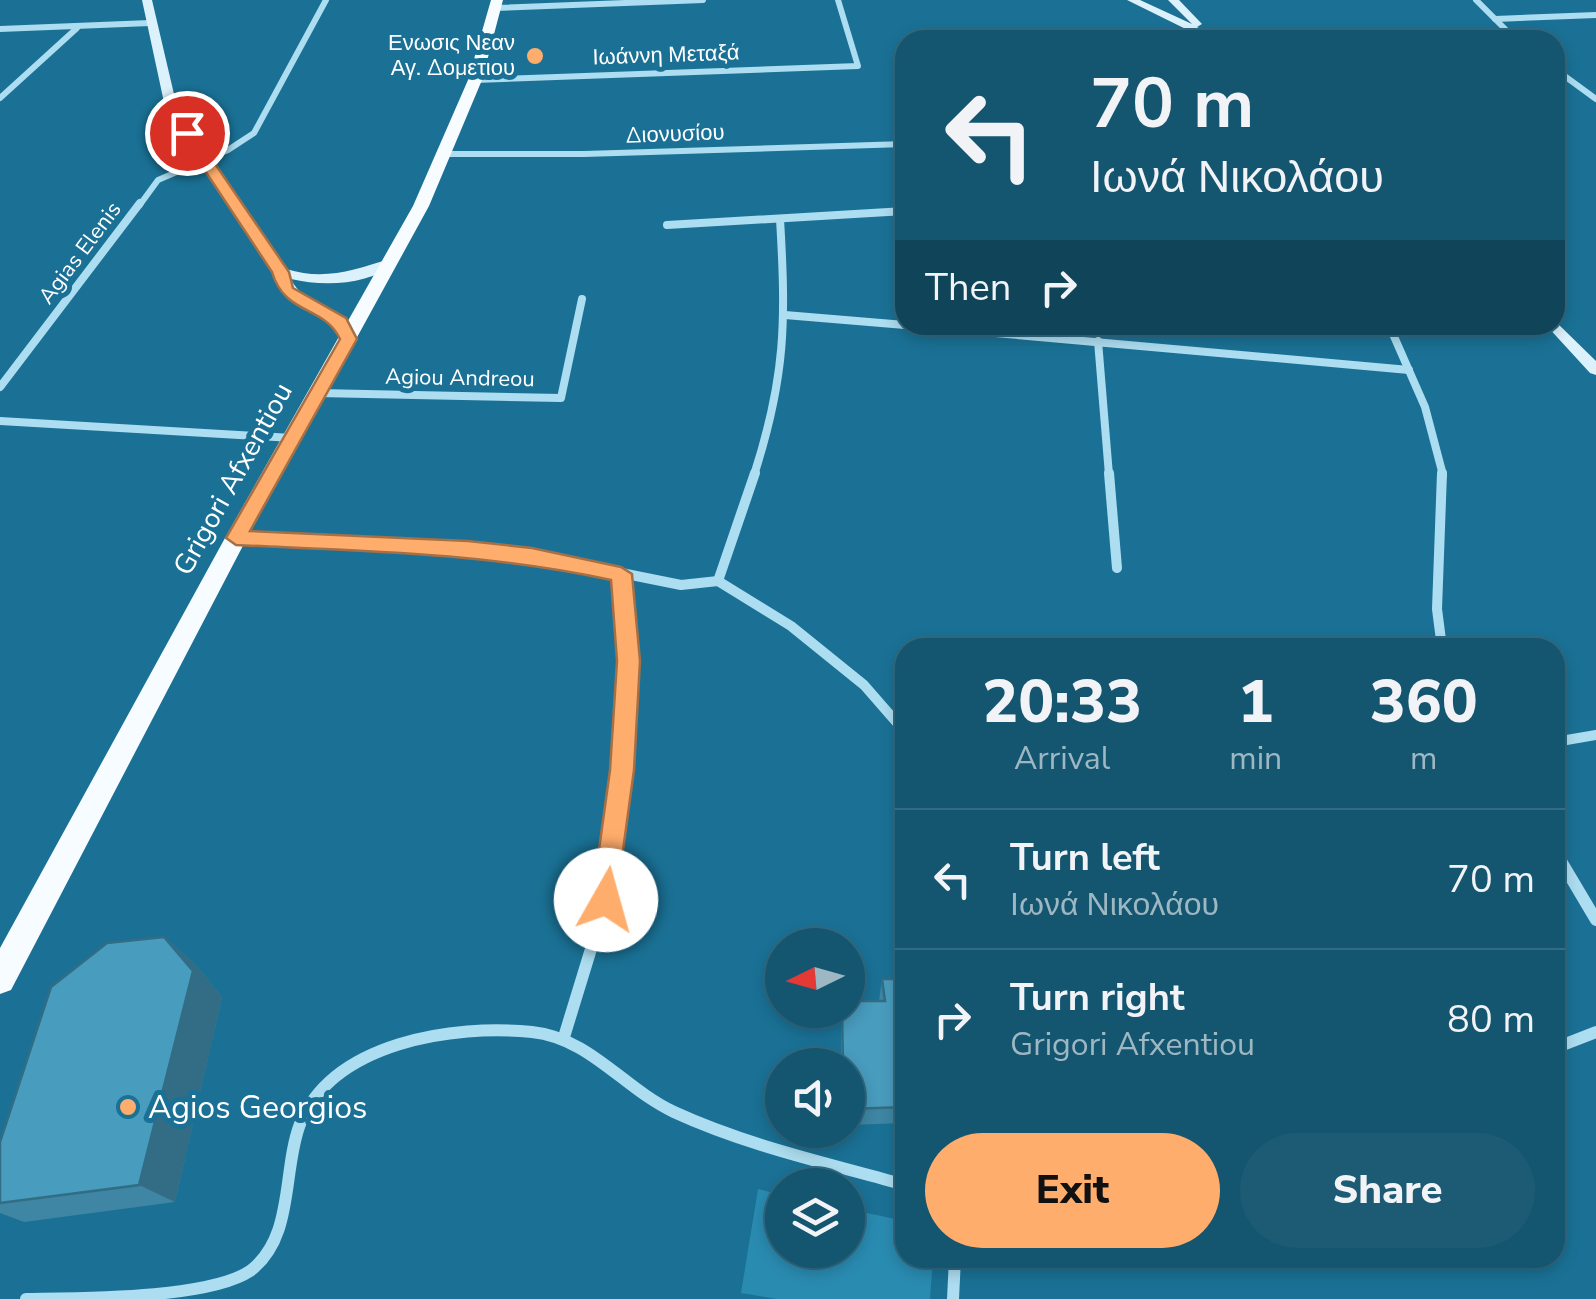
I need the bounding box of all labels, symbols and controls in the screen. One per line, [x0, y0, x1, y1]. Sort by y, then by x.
place label: Ενωσις Νεαν Αγ. Δομετιου [388, 28, 515, 83]
street label: Ιωάννη Μεταξά [592, 37, 740, 73]
marker: Ενωσις Νεαν Αγ. Δομετιου [524, 45, 546, 67]
text: 70 m [1090, 56, 1254, 152]
icon: left [925, 70, 1055, 200]
pin [145, 91, 230, 176]
icon: arrive [160, 106, 215, 161]
street label: Διονυσίου [625, 117, 725, 151]
text: Ιωνά Νικολάου [1090, 147, 1384, 208]
street label: Agias Elenis [32, 196, 128, 310]
icon: right [1031, 260, 1086, 315]
text: Then [925, 262, 1011, 313]
street label: Agiou Andreou [385, 362, 535, 394]
street label: Grigori Afxentiou [164, 376, 302, 582]
text: 20:33 [982, 661, 1142, 743]
text: 1 [1238, 661, 1274, 743]
text: 360 [1370, 661, 1478, 743]
text: Arrival [1014, 737, 1110, 780]
text: min [1229, 737, 1282, 780]
text: m [1410, 737, 1437, 780]
text: Turn left [1010, 832, 1160, 883]
position arrow [554, 848, 658, 952]
icon: left [925, 852, 980, 907]
text: 70 m [1447, 854, 1535, 905]
text: Ιωνά Νικολάου [1010, 883, 1219, 926]
north arrow [765, 928, 865, 1028]
map controls [765, 928, 865, 1268]
text: Turn right [1010, 972, 1185, 1023]
icon: right [925, 992, 980, 1047]
text: 80 m [1447, 994, 1535, 1045]
text: Grigori Afxentiou [1010, 1023, 1255, 1066]
button: sound [765, 1048, 865, 1148]
place label: Agios Georgios [148, 1086, 367, 1129]
marker: Agios Georgios [117, 1096, 139, 1118]
button: Exit [925, 1133, 1220, 1248]
button: Share [1240, 1133, 1535, 1248]
button: layers [765, 1168, 865, 1268]

